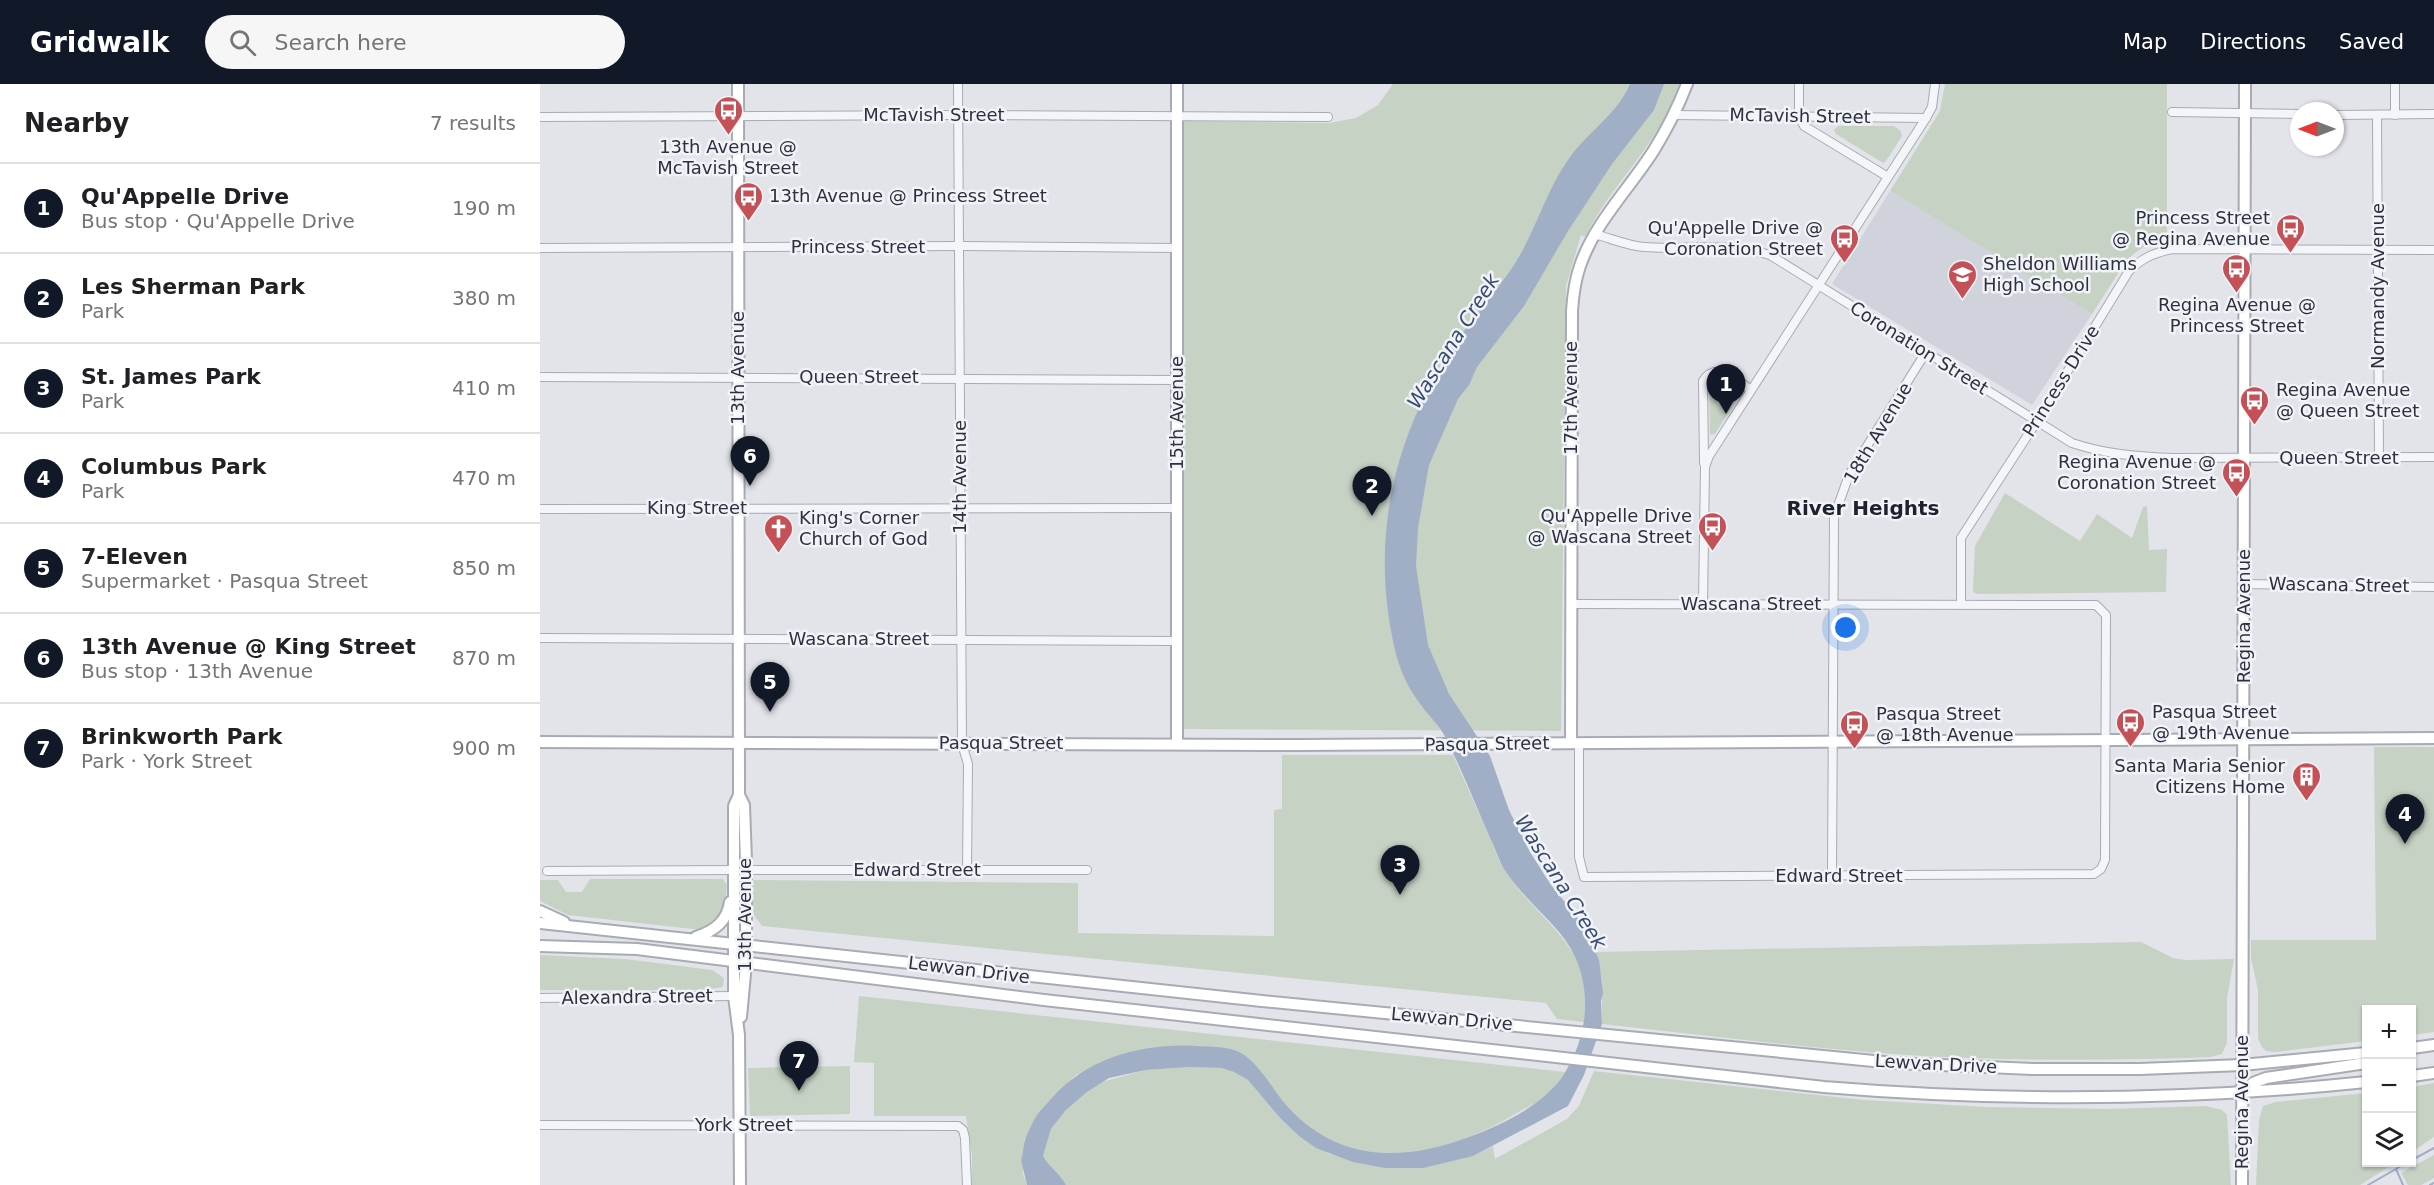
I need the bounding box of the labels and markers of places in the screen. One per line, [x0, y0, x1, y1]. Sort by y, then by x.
bus stop icon: 13th Avenue @ McTavish Street [712, 94, 744, 136]
place label: 13th Avenue @ McTavish Street [657, 136, 799, 178]
bus stop icon: 13th Avenue @ Princess Street [732, 180, 764, 222]
place label: 13th Avenue @ Princess Street [769, 185, 1047, 206]
place label: Princess Street @ Regina Avenue [2112, 207, 2270, 249]
bus stop icon: Princess Street @ Regina Avenue [2275, 212, 2307, 254]
place label: Qu'Appelle Drive @ Coronation Street [1648, 217, 1823, 259]
bus stop icon: Qu'Appelle Drive @ Coronation Street [1828, 222, 1860, 264]
bus stop icon: Regina Avenue @ Princess Street [2221, 252, 2253, 294]
place label: Sheldon Williams High School [1983, 253, 2137, 295]
school or university icon: Sheldon Williams High School [1946, 258, 1978, 300]
place label: Regina Avenue @ Princess Street [2158, 294, 2316, 336]
pin: 1 [1706, 364, 1746, 414]
place label: Regina Avenue @ Queen Street [2276, 379, 2419, 421]
bus stop icon: Regina Avenue @ Queen Street [2239, 384, 2271, 426]
pin: 6 [730, 436, 770, 486]
place label: Regina Avenue @ Coronation Street [2057, 451, 2216, 493]
bus stop icon: Regina Avenue @ Coronation Street [2221, 456, 2253, 498]
pin: 2 [1352, 466, 1392, 516]
place label: Qu'Appelle Drive @ Wascana Street [1527, 505, 1692, 547]
place label: King's Corner Church of God [799, 507, 928, 549]
bus stop icon: Qu'Appelle Drive @ Wascana Street [1697, 510, 1729, 552]
church icon: King's Corner Church of God [762, 512, 794, 554]
pin: 5 [750, 662, 790, 712]
place label: Pasqua Street @ 19th Avenue [2152, 701, 2290, 743]
place label: Pasqua Street @ 18th Avenue [1876, 703, 2014, 745]
bus stop icon: Pasqua Street @ 19th Avenue [2115, 706, 2147, 748]
bus stop icon: Pasqua Street @ 18th Avenue [1839, 708, 1871, 750]
place label: Santa Maria Senior Citizens Home [2114, 755, 2286, 797]
building icon: Santa Maria Senior Citizens Home [2290, 760, 2322, 802]
pin: 4 [2386, 794, 2424, 844]
pin: 3 [1380, 846, 1420, 895]
pin: 7 [780, 1042, 818, 1091]

